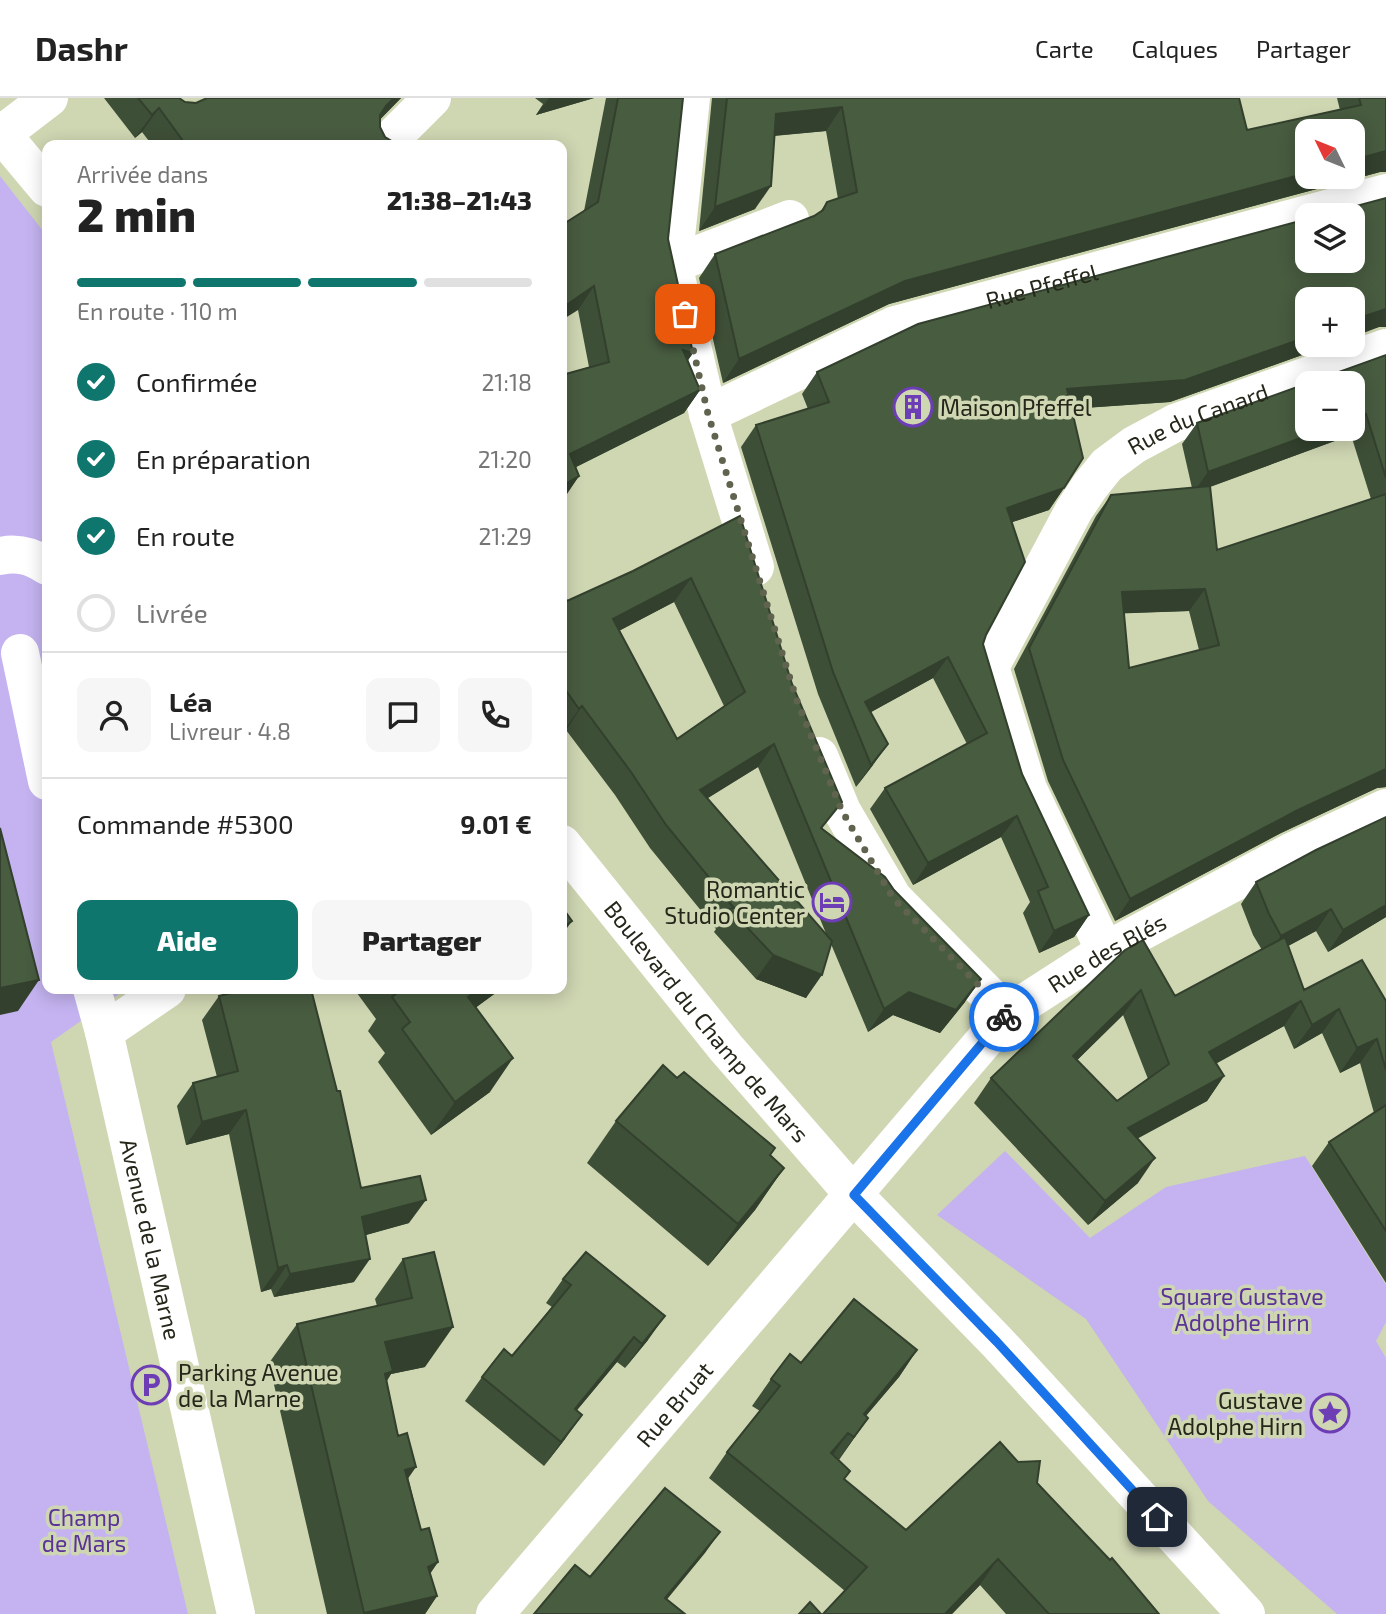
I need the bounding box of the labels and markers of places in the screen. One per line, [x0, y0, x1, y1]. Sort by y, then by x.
pin [655, 284, 715, 344]
building icon: Maison Pfeffel [892, 386, 934, 428]
place label: Maison Pfeffel [940, 393, 1092, 421]
place label: Romantic Studio Center [664, 875, 805, 929]
hotel icon: Romantic Studio Center [811, 881, 853, 923]
place label: Parking Avenue de la Marne [178, 1358, 339, 1412]
parking icon: Parking Avenue de la Marne [130, 1364, 172, 1406]
place label: Gustave Adolphe Hirn [1168, 1386, 1303, 1440]
place icon: Gustave Adolphe Hirn [1309, 1392, 1351, 1434]
pin [1127, 1487, 1187, 1547]

